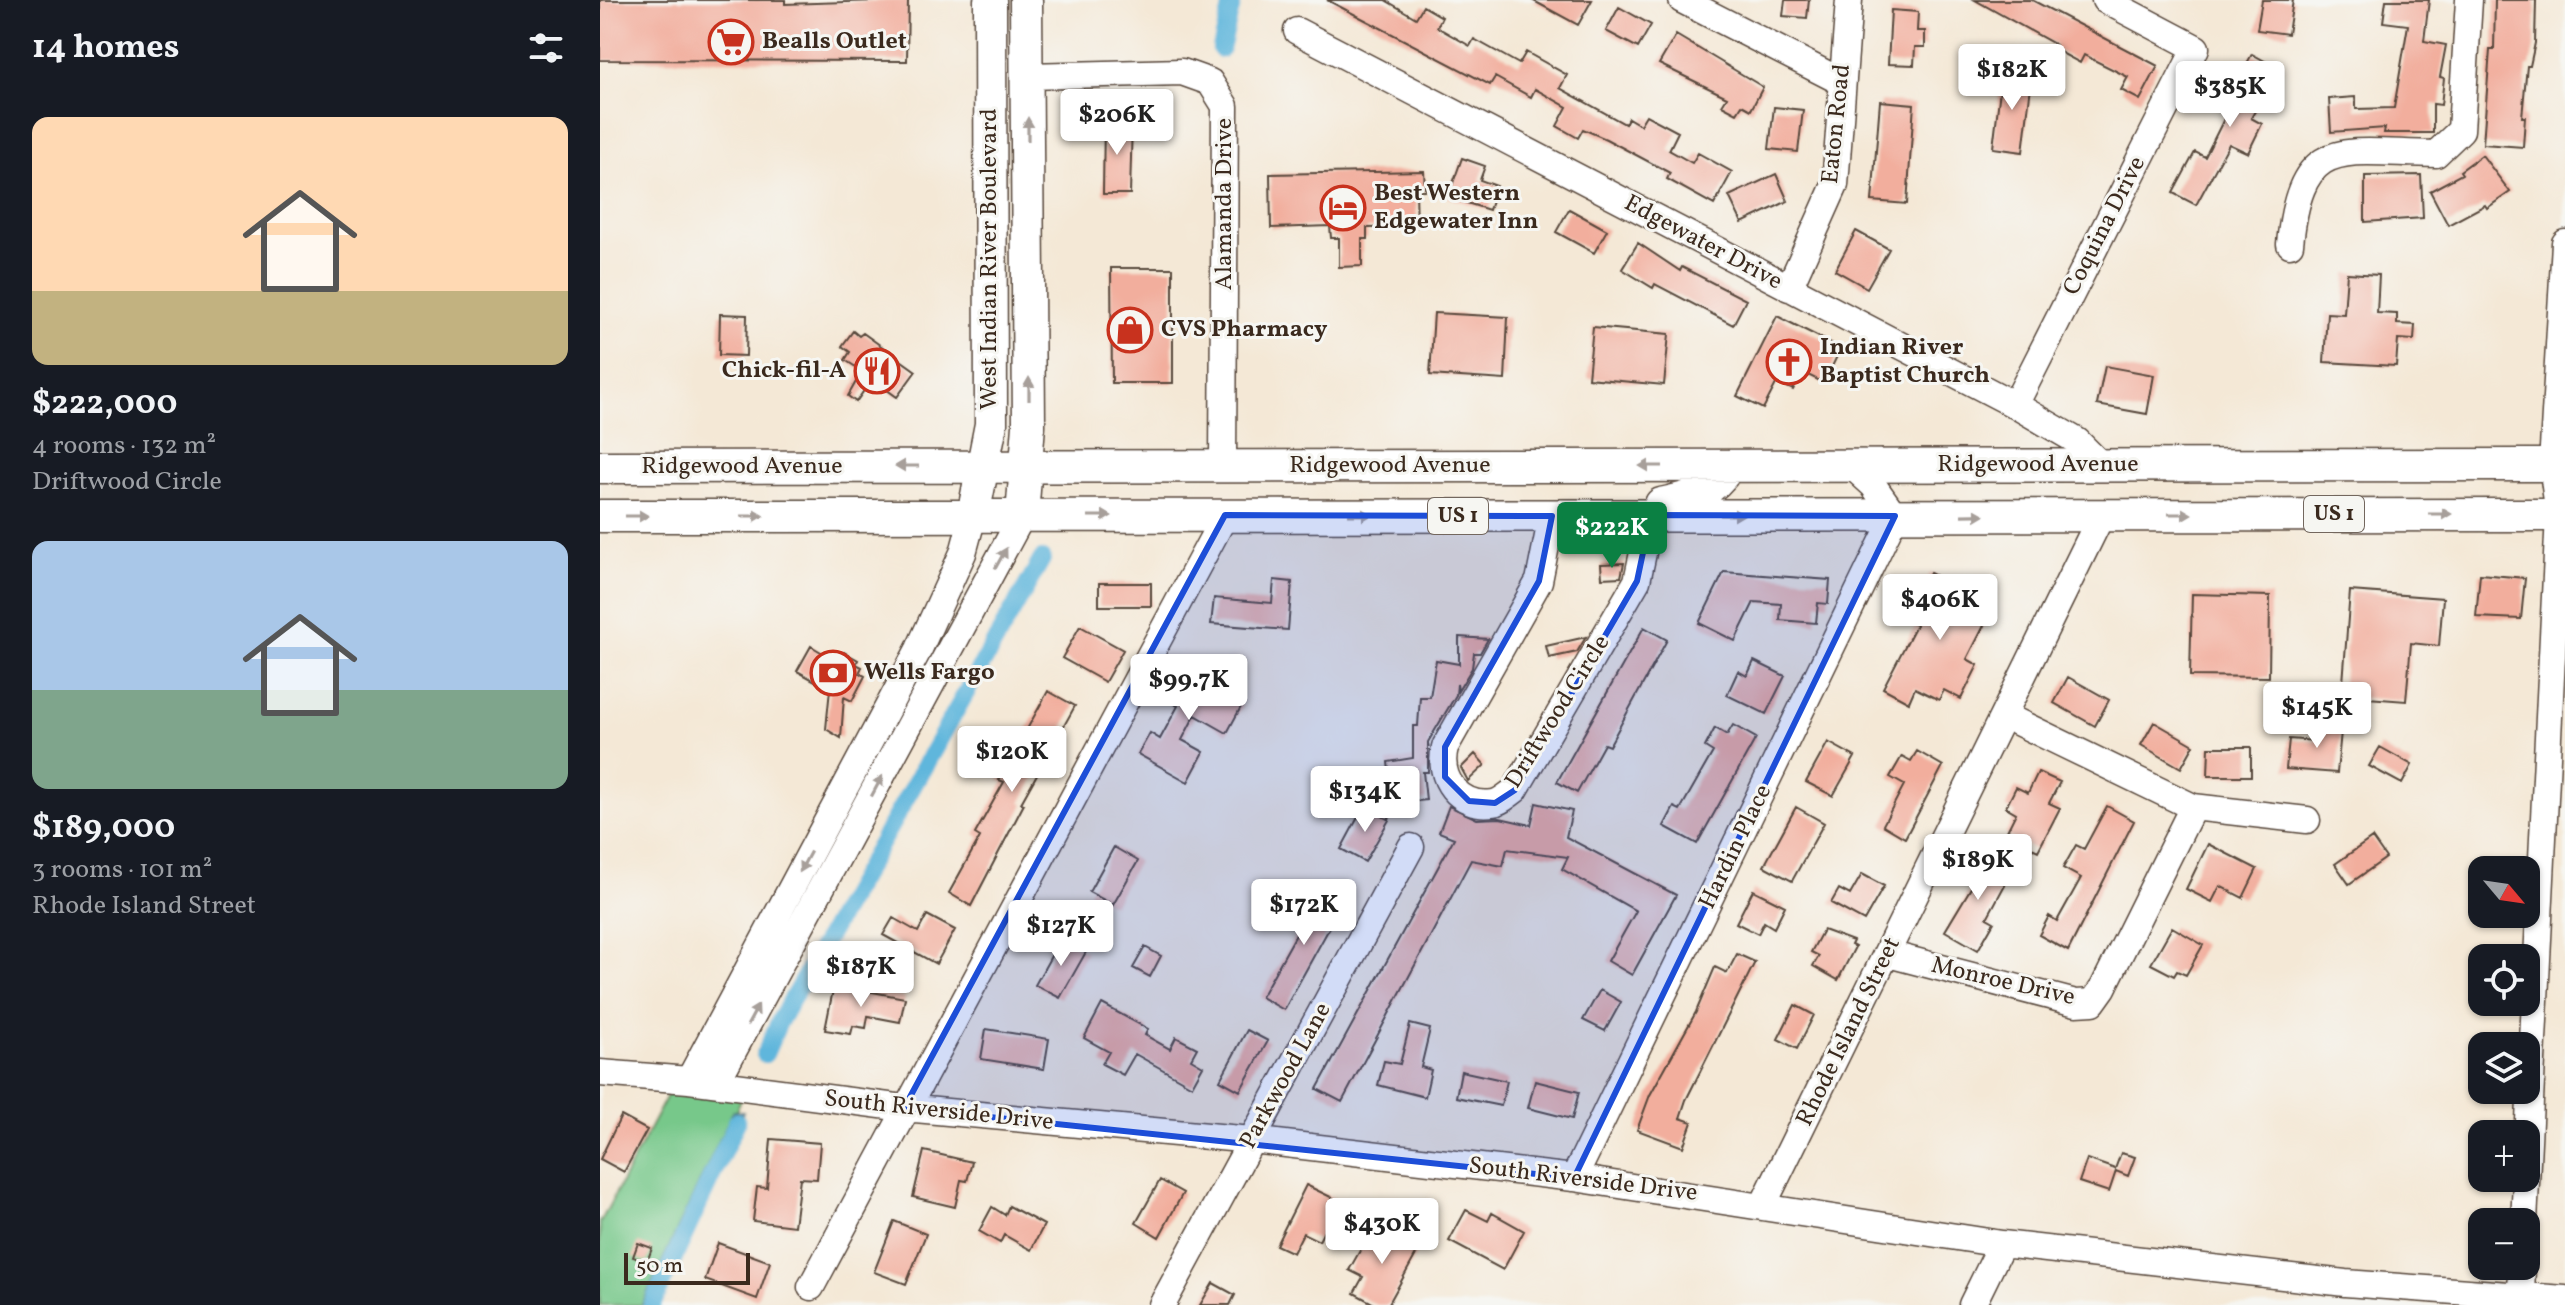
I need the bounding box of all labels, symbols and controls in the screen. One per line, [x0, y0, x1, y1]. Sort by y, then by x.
supermarket icon: Bealls Outlet [707, 18, 755, 66]
text: 14 homes [32, 25, 179, 72]
place label: Bealls Outlet [762, 25, 907, 59]
icon: filters [524, 26, 568, 70]
pin: $182K [1956, 44, 2068, 112]
text: $182K [1976, 52, 2048, 88]
pin: $385K [2174, 61, 2286, 129]
street label: Eaton Road [1814, 62, 1860, 186]
text: $385K [2194, 69, 2266, 105]
pin: $206K [1061, 89, 1173, 157]
text: $206K [1078, 97, 1156, 133]
street label: West Indian River Boulevard [973, 108, 1007, 410]
one-way arrow [1022, 116, 1034, 141]
street label: Alamanda Drive [1208, 118, 1242, 290]
street label: Coquina Drive [2055, 151, 2155, 301]
icon: home [228, 169, 372, 313]
place label: Best Western Edgewater Inn [1374, 177, 1539, 239]
hotel icon: Best Western Edgewater Inn [1319, 184, 1367, 232]
street label: Edgewater Drive [1618, 187, 1788, 299]
shop icon: CVS Pharmacy [1106, 306, 1154, 354]
place label: CVS Pharmacy [1161, 313, 1328, 347]
place label: Indian River Baptist Church [1820, 331, 1990, 393]
church icon: Indian River Baptist Church [1765, 338, 1813, 386]
restaurant icon: Chick-fil-A [853, 347, 901, 395]
place label: Chick-fil-A [722, 354, 846, 388]
one-way arrow [1023, 376, 1035, 401]
text: $222,000 [32, 381, 177, 428]
text: 4 rooms · 132 m² [32, 428, 216, 464]
street label: Ridgewood Avenue [1937, 448, 2139, 482]
street label: Ridgewood Avenue [1289, 449, 1491, 483]
street label: Ridgewood Avenue [641, 450, 843, 484]
one-way arrow [894, 460, 919, 472]
one-way arrow [1638, 460, 1663, 472]
text: Driftwood Circle [32, 464, 222, 500]
road number: US 1 [2304, 496, 2364, 532]
road number: US 1 [1428, 498, 1488, 534]
pin: $222K [1556, 502, 1668, 570]
one-way arrow [2168, 508, 2193, 520]
one-way arrow [2428, 508, 2453, 520]
one-way arrow [1348, 509, 1373, 521]
one-way arrow [1720, 509, 1745, 521]
one-way arrow [1961, 509, 1986, 521]
one-way arrow [625, 510, 650, 522]
one-way arrow [740, 510, 765, 522]
one-way arrow [1088, 510, 1113, 522]
text: $222K [1575, 510, 1649, 546]
one-way arrow [994, 547, 1008, 569]
pin: $406K [1884, 574, 1996, 642]
text: $406K [1900, 582, 1980, 618]
icon: home [228, 593, 372, 737]
street label: Driftwood Circle [1497, 629, 1619, 795]
bank icon: Wells Fargo [809, 649, 857, 697]
pin: $99.7K [1124, 654, 1254, 722]
place label: Wells Fargo [864, 656, 995, 690]
text: $99.7K [1148, 662, 1230, 698]
pin: $145K [2261, 682, 2373, 750]
text: $145K [2281, 690, 2353, 726]
pin: $120K [956, 726, 1068, 794]
text: $120K [975, 734, 1049, 770]
pin: $134K [1309, 766, 1421, 834]
text: $134K [1329, 774, 1401, 810]
one-way arrow [870, 775, 883, 798]
street label: Hardin Place [1691, 779, 1781, 915]
text: $189,000 [32, 805, 175, 852]
pin: $189K [1922, 834, 2034, 902]
text: $189K [1942, 842, 2014, 878]
one-way arrow [798, 851, 811, 874]
text: 3 rooms · 101 m² [32, 852, 212, 888]
north arrow [2468, 856, 2540, 928]
map controls [2468, 856, 2540, 1280]
pin: $172K [1248, 879, 1360, 947]
text: $172K [1269, 887, 1339, 923]
text: Rhode Island Street [32, 888, 256, 924]
pin: $127K [1005, 900, 1117, 968]
text: $127K [1026, 908, 1096, 944]
street label: Rhode Island Street [1788, 932, 1910, 1132]
pin: $187K [805, 941, 917, 1009]
button: locate [2468, 944, 2540, 1016]
text: $187K [826, 949, 896, 985]
street label: Monroe Drive [1928, 949, 2078, 1015]
street label: Parkwood Lane [1232, 997, 1340, 1155]
one-way arrow [746, 1004, 760, 1026]
button: layers [2468, 1032, 2540, 1104]
street label: South Riverside Drive [823, 1082, 1055, 1140]
button: + [2468, 1120, 2540, 1192]
street label: South Riverside Drive [1467, 1149, 1699, 1211]
pin: $430K [1326, 1198, 1438, 1266]
text: $430K [1343, 1206, 1421, 1242]
button: − [2468, 1208, 2540, 1280]
scale bar [624, 1249, 750, 1285]
text: 50 m [636, 1251, 683, 1282]

